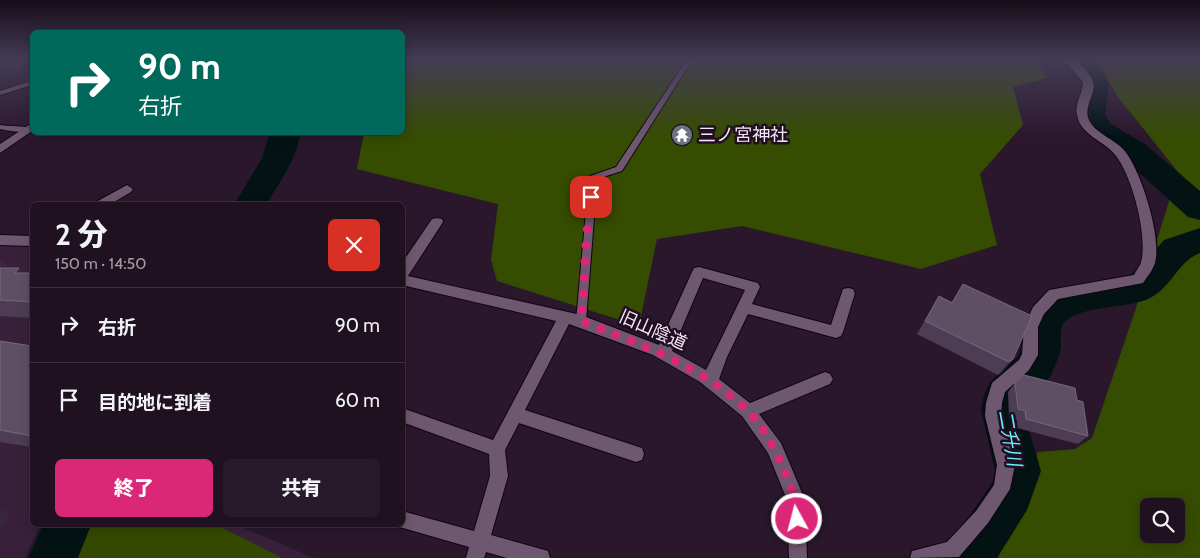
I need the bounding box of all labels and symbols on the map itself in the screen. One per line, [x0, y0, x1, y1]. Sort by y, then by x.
temple icon: 三ノ宮神社 [670, 123, 694, 147]
place label: 三ノ宮神社 [698, 124, 788, 146]
pin [570, 176, 612, 218]
street label: 旧山陰道 [616, 305, 690, 355]
water label: 二升川 [994, 408, 1027, 470]
position arrow [770, 492, 822, 544]

